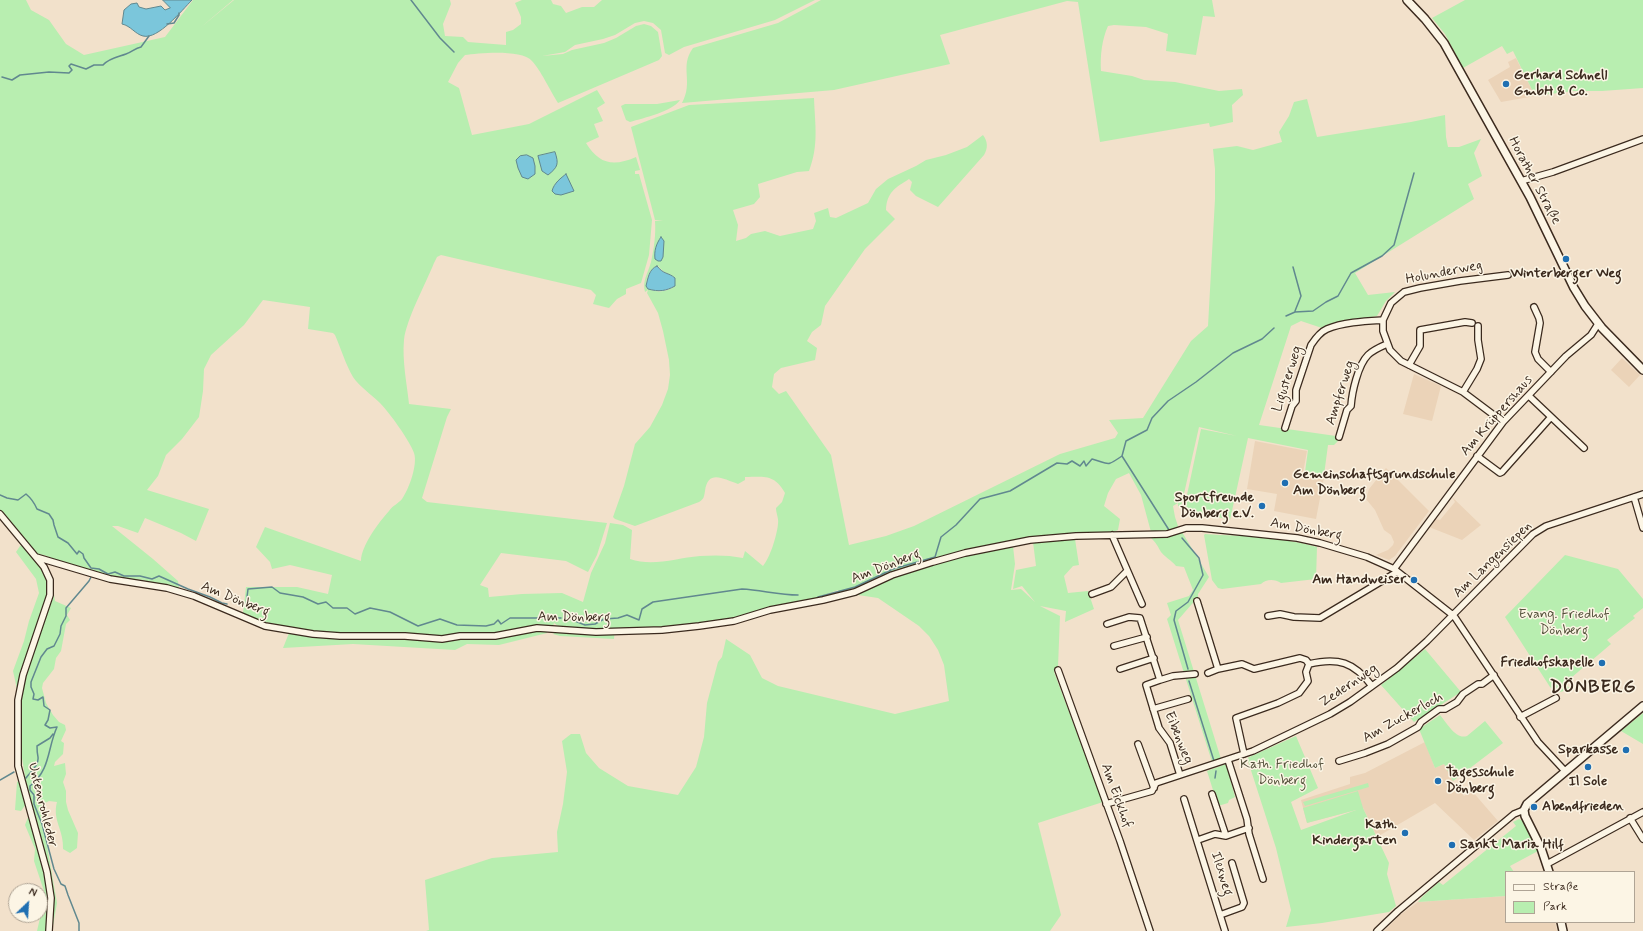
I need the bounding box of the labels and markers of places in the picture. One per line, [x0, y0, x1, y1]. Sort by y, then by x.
place label: Gerhard Schnell GmbH & Co. [1514, 68, 1607, 100]
marker: Gerhard Schnell GmbH & Co. [1501, 79, 1511, 89]
marker: Winterberger Weg [1561, 254, 1571, 264]
place label: Winterberger Weg [1510, 266, 1622, 282]
place label: Gemeinschaftsgrundschule Am Dönberg [1293, 467, 1456, 500]
marker: Gemeinschaftsgrundschule Am Dönberg [1280, 478, 1290, 488]
place label: Sportfreunde Dönberg e.V. [1175, 490, 1254, 522]
marker: Sportfreunde Dönberg e.V. [1257, 501, 1267, 511]
place label: Am Handweiser [1312, 572, 1406, 588]
marker: Am Handweiser [1409, 575, 1419, 585]
place label: Friedhofskapelle [1501, 655, 1594, 671]
marker: Friedhofskapelle [1597, 658, 1607, 668]
place label: Sparkasse [1558, 742, 1618, 758]
marker: Sparkasse [1621, 745, 1631, 755]
marker: Il Sole [1583, 762, 1593, 772]
place label: Tagesschule Dönberg [1446, 765, 1514, 798]
place label: Il Sole [1569, 774, 1607, 790]
marker: Tagesschule Dönberg [1433, 776, 1443, 786]
place label: Abendfrieden [1542, 799, 1624, 815]
marker: Abendfrieden [1529, 802, 1539, 812]
place label: Kath. Kindergarten [1312, 817, 1397, 850]
marker: Kath. Kindergarten [1400, 828, 1410, 838]
place label: Sankt Maria Hilf [1460, 837, 1564, 853]
marker: Sankt Maria Hilf [1447, 840, 1457, 850]

